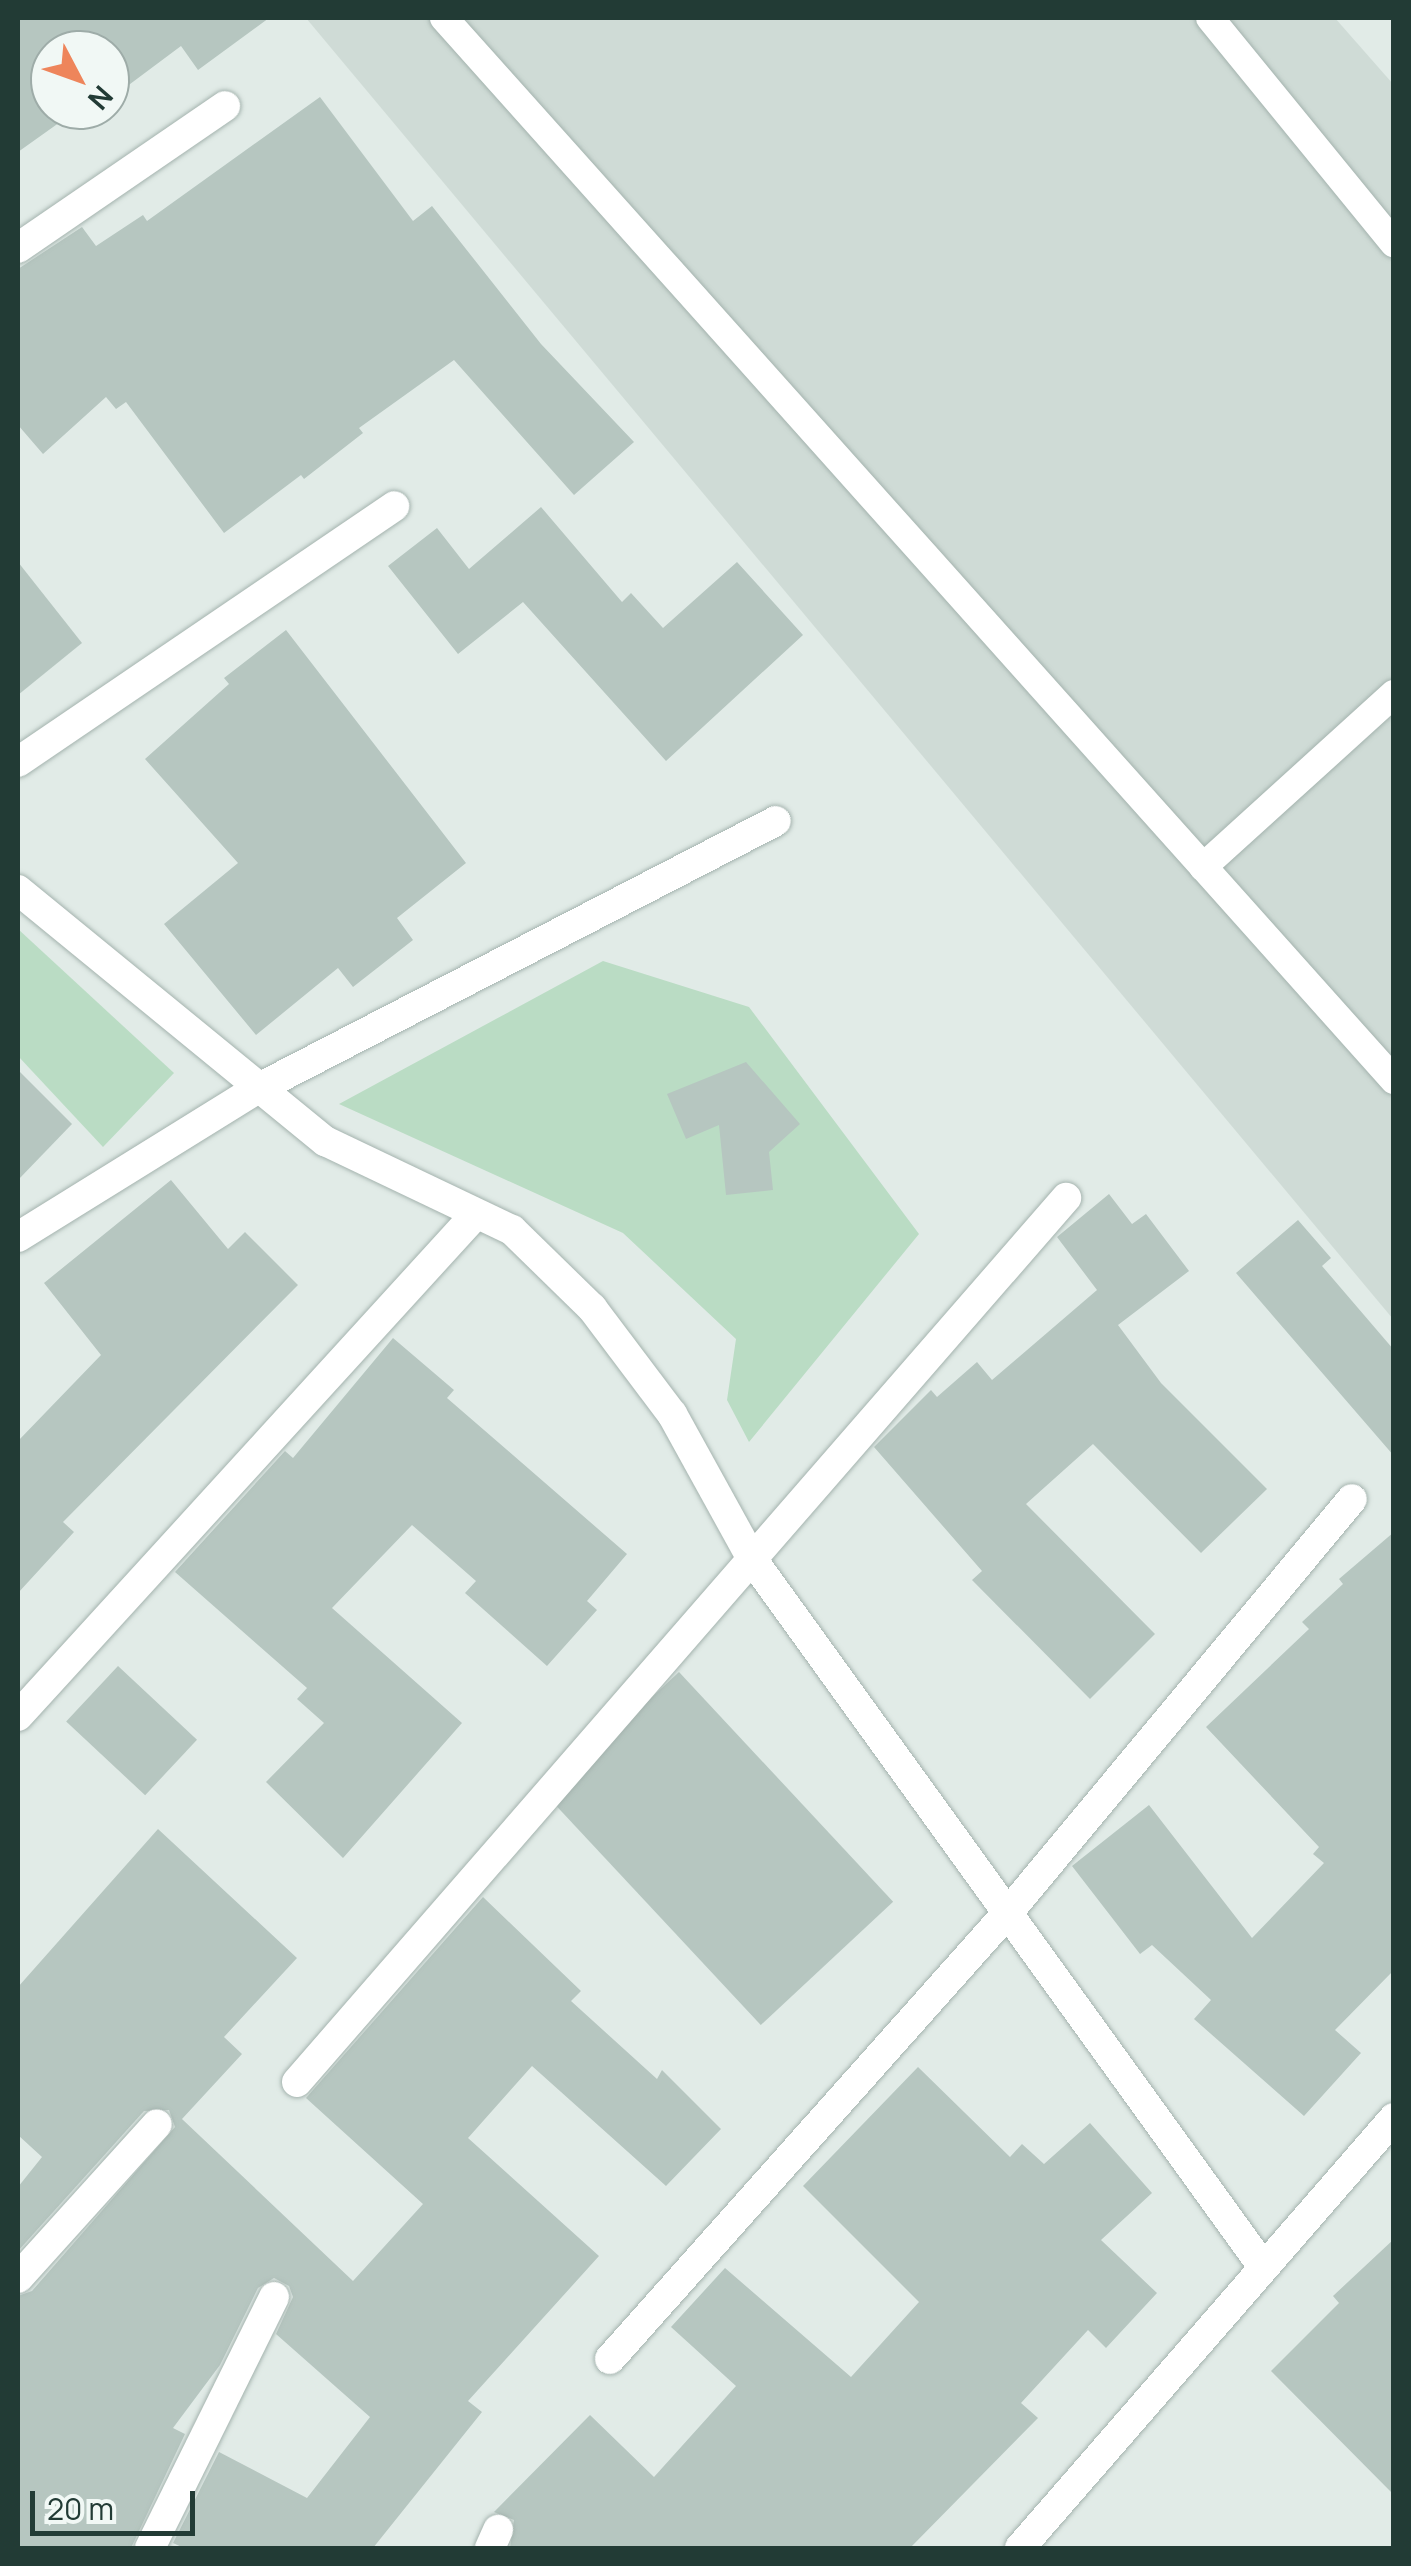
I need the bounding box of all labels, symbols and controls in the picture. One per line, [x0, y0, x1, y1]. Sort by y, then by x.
north arrow [30, 30, 130, 130]
text: N [80, 78, 122, 118]
scale bar [35, 2471, 200, 2533]
text: 20 m [47, 2488, 114, 2529]

